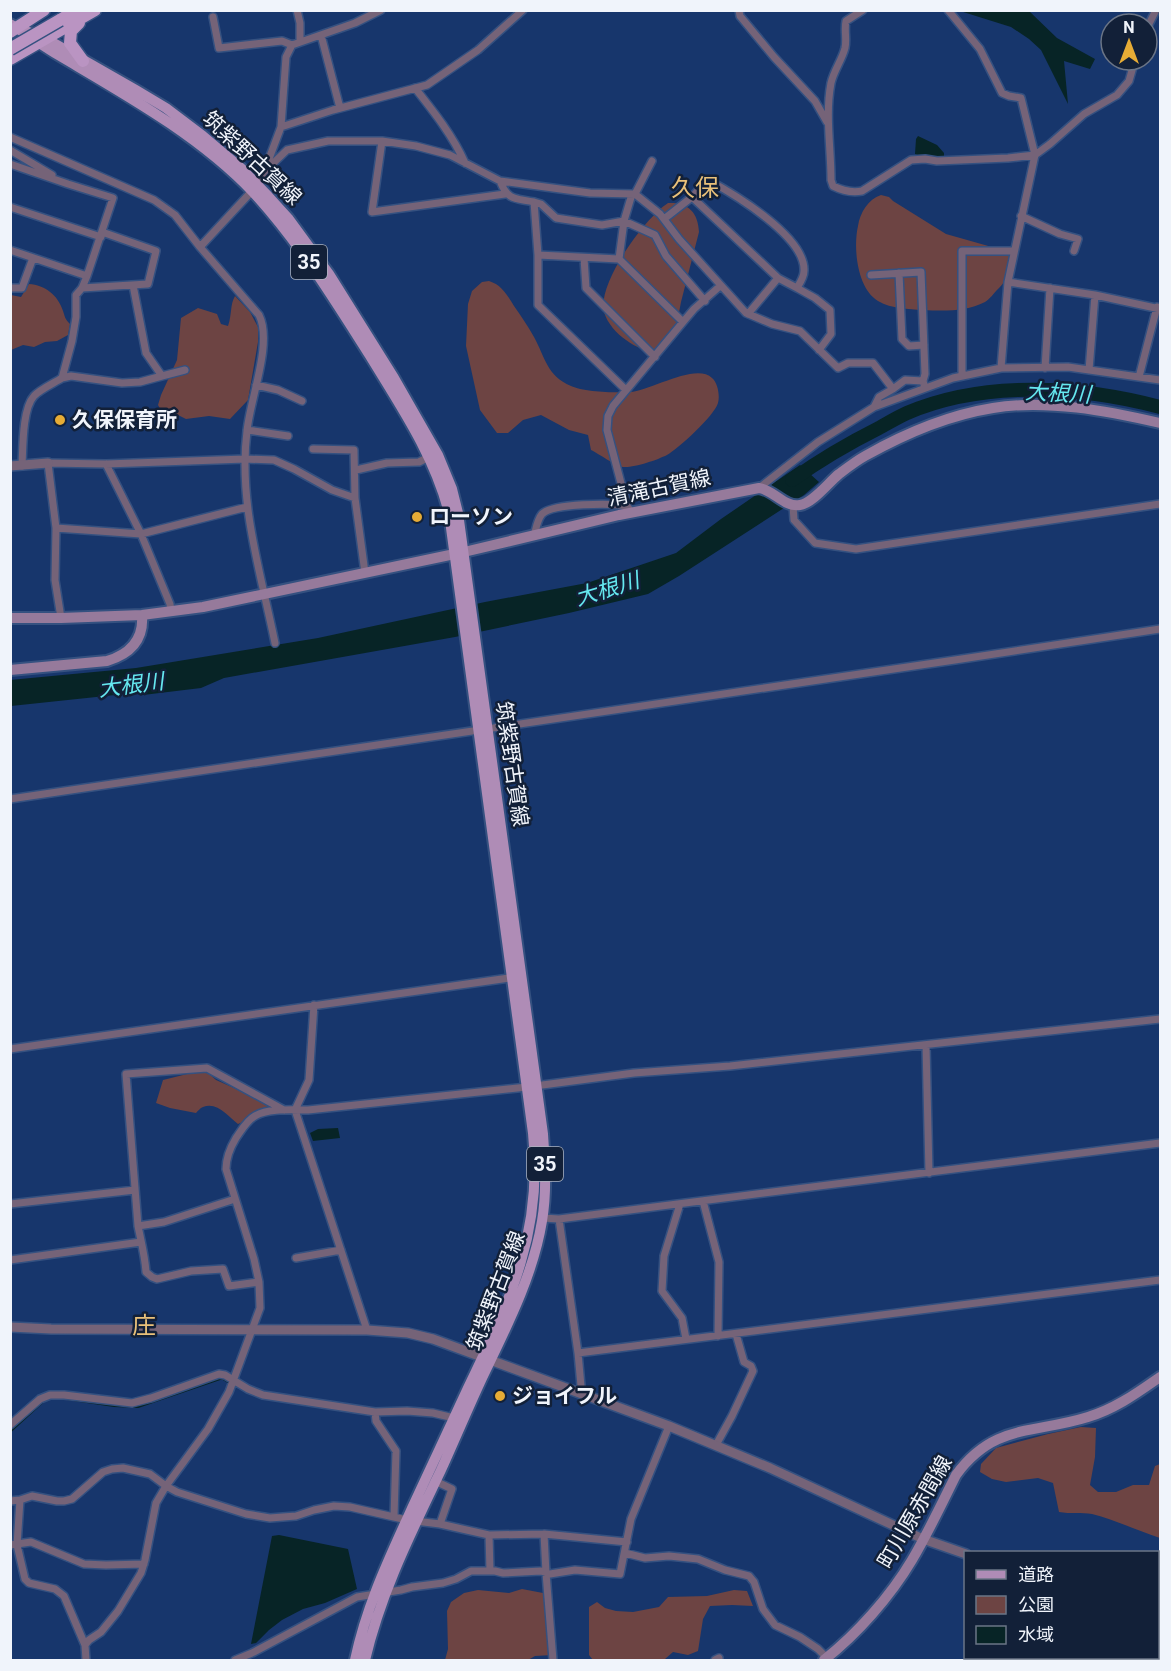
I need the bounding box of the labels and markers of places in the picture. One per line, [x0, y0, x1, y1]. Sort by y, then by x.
place label: 久保保育所 [72, 408, 177, 432]
marker: 久保保育所 [53, 413, 67, 427]
place label: ローソン [429, 505, 513, 529]
marker: ローソン [410, 510, 424, 524]
place label: ジョイフル [512, 1384, 617, 1408]
marker: ジョイフル [493, 1389, 507, 1403]

